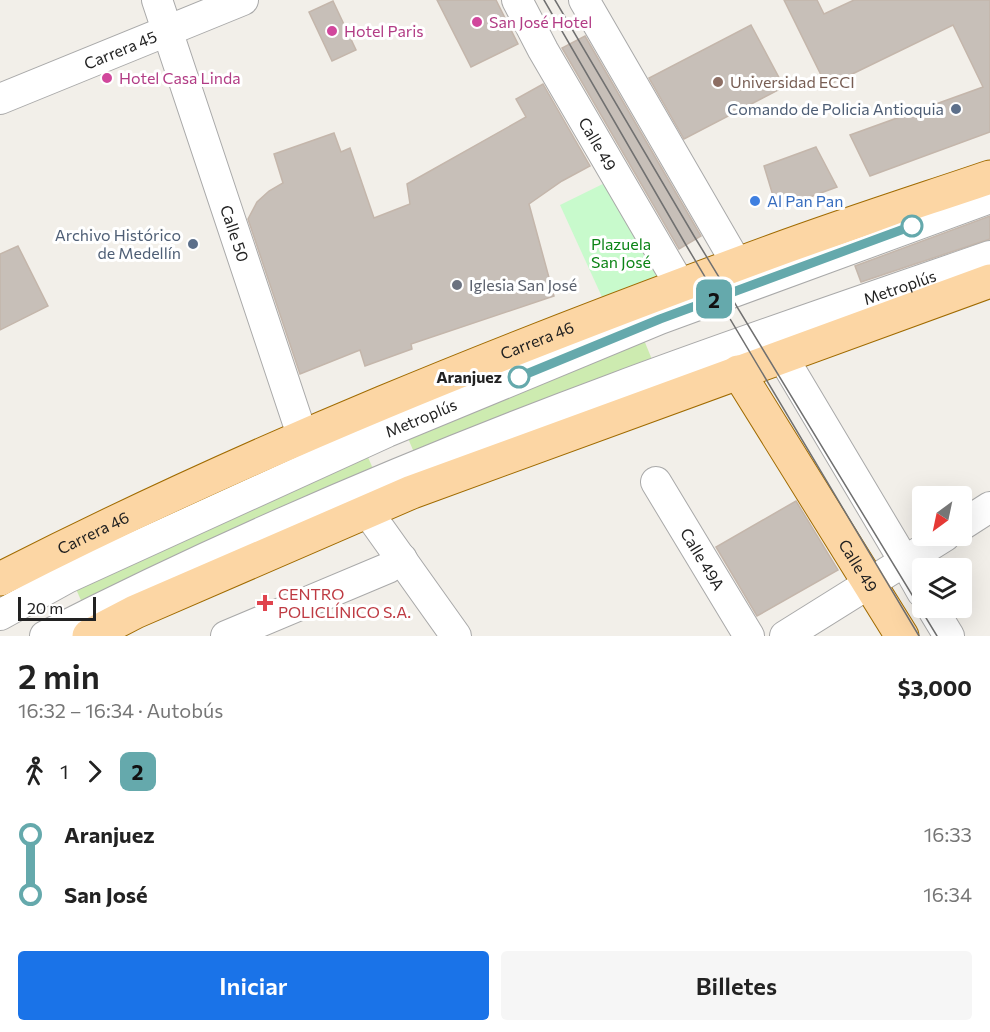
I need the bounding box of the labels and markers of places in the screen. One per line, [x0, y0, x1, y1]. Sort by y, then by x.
place label: San José Hotel [489, 12, 592, 31]
marker: San José Hotel [470, 15, 484, 29]
place label: Hotel Paris [344, 21, 424, 40]
marker: Hotel Paris [325, 24, 339, 38]
place label: Hotel Casa Linda [119, 68, 241, 87]
marker: Hotel Casa Linda [100, 71, 114, 85]
place label: Universidad ECCI [730, 72, 855, 91]
marker: Universidad ECCI [711, 75, 725, 89]
place label: Comando de Policia Antioquia [727, 99, 944, 118]
marker: Comando de Policia Antioquia [949, 102, 963, 116]
place label: Al Pan Pan [767, 191, 843, 210]
marker: Al Pan Pan [748, 194, 762, 208]
unlabelled marker [901, 215, 923, 237]
place label: Archivo Histórico de Medellín [55, 225, 181, 262]
marker: Archivo Histórico de Medellín [186, 237, 200, 251]
place label: Iglesia San José [469, 275, 577, 294]
marker: Iglesia San José [450, 278, 464, 292]
marker: Aranjuez [508, 366, 530, 388]
place label: Aranjuez [436, 367, 502, 386]
place label: CENTRO POLICLÍNICO S.A. [278, 584, 411, 621]
marker: CENTRO POLICLÍNICO S.A. [256, 594, 274, 612]

